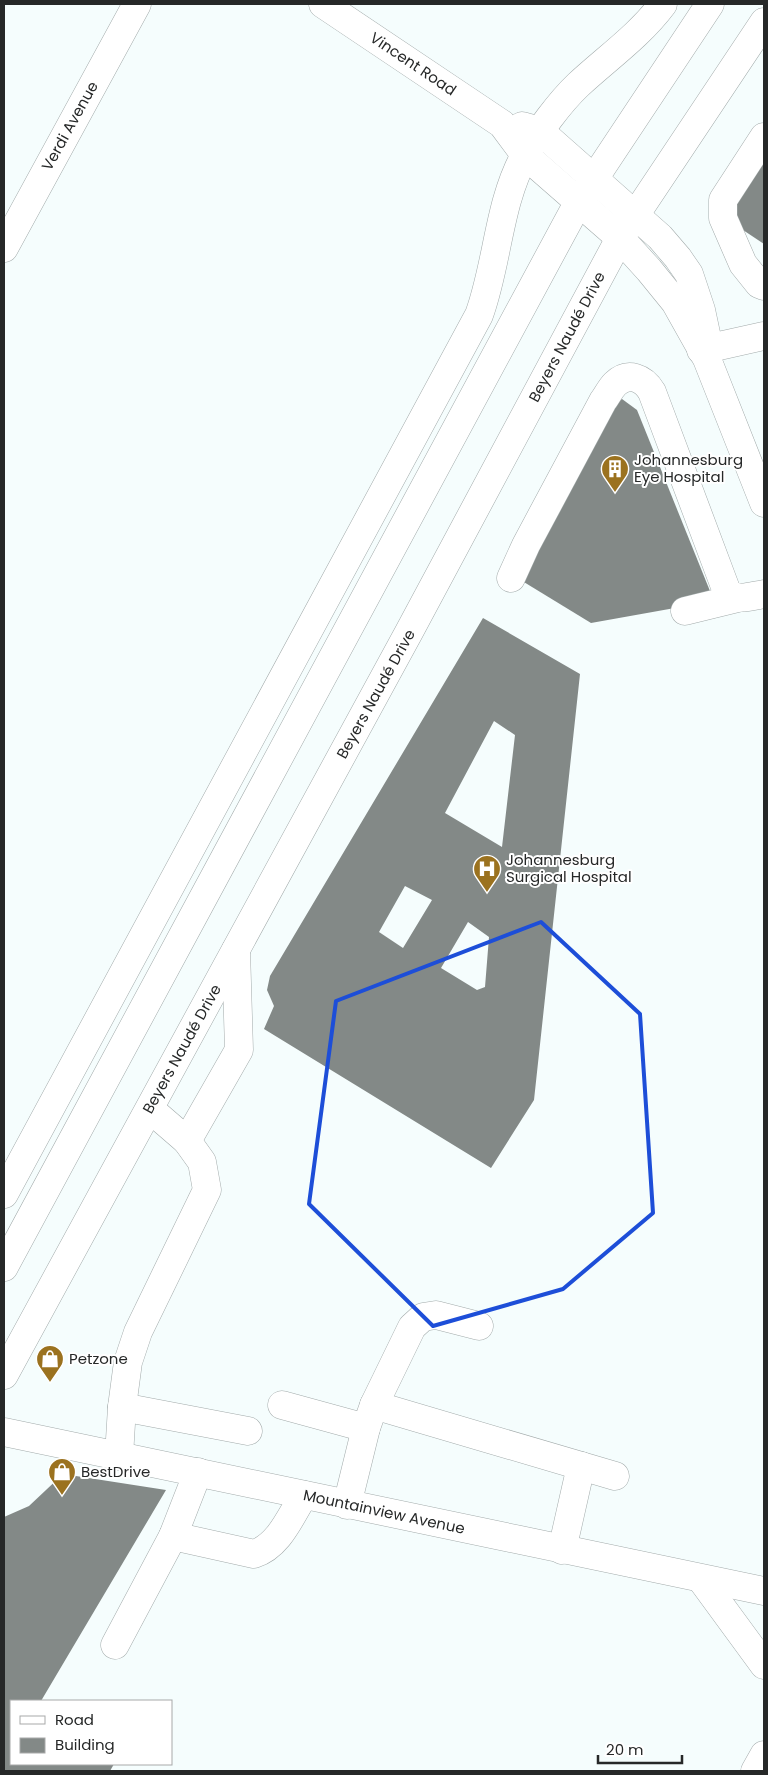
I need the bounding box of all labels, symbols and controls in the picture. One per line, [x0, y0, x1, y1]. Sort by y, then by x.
street label: Vincent Road [366, 27, 461, 100]
street label: Verdi Avenue [36, 77, 103, 174]
street label: Beyers Naudé Drive [523, 268, 610, 406]
place label: Johannesburg Eye Hospital [634, 449, 743, 487]
building icon: Johannesburg Eye Hospital [600, 454, 630, 493]
street label: Beyers Naudé Drive [331, 625, 420, 762]
place label: Johannesburg Surgical Hospital [506, 849, 632, 887]
hospital icon: Johannesburg Surgical Hospital [472, 854, 502, 893]
street label: Beyers Naudé Drive [137, 980, 226, 1117]
shop icon: Petzone [35, 1344, 65, 1383]
place label: Petzone [69, 1348, 128, 1369]
shop icon: BestDrive [47, 1457, 77, 1496]
place label: BestDrive [81, 1461, 150, 1482]
street label: Mountainview Avenue [301, 1484, 467, 1539]
legend [10, 1700, 172, 1765]
text: Road [55, 1709, 94, 1730]
scale bar [598, 1732, 682, 1764]
text: Building [55, 1734, 115, 1755]
text: 20 m [606, 1739, 644, 1760]

